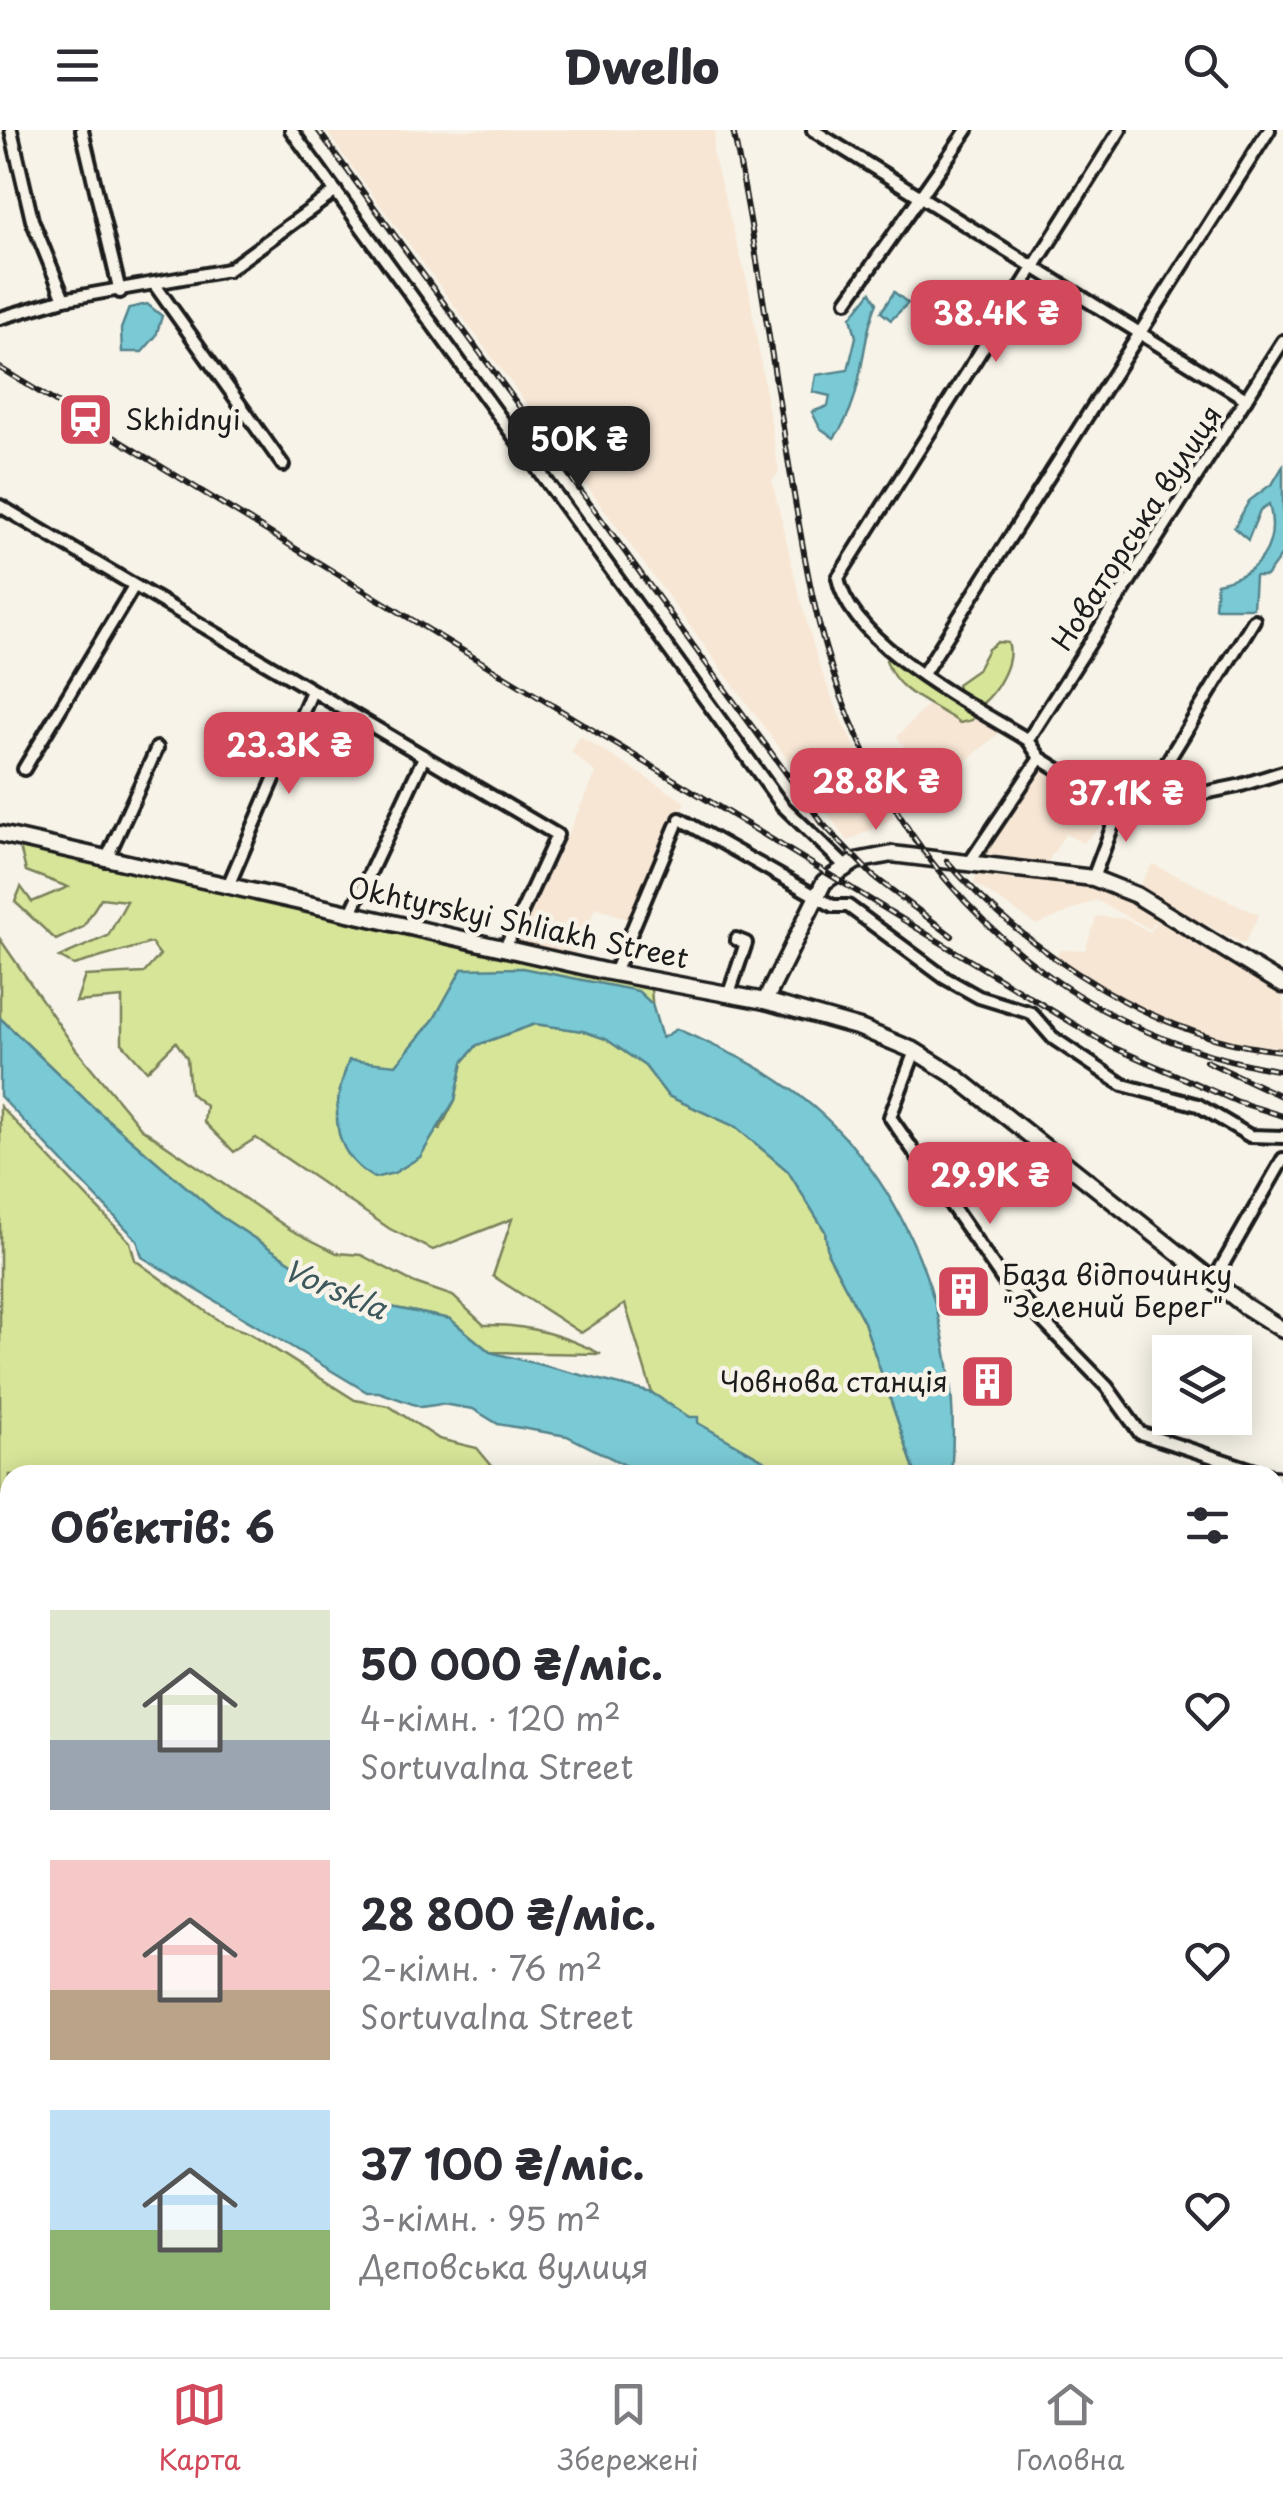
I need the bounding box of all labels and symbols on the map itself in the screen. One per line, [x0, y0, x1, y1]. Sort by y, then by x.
pin: 38.4K ₴ [904, 280, 1088, 365]
station icon: Skhidnyi [56, 390, 116, 450]
street label: Новаторська вулиця [1040, 396, 1232, 659]
place label: Skhidnyi [125, 397, 240, 440]
pin: 50K ₴ [509, 406, 649, 491]
pin: 23.3K ₴ [197, 712, 381, 797]
pin: 28.8K ₴ [784, 748, 968, 833]
pin: 37.1K ₴ [1034, 760, 1218, 845]
street label: Okhtyrskyi Shliakh Street [344, 864, 693, 979]
pin: 29.9K ₴ [898, 1142, 1082, 1227]
water label: Vorskla [277, 1246, 396, 1330]
place label: База відпочинку "Зелений Берег" [1002, 1252, 1232, 1327]
building icon: База відпочинку "Зелений Берег" [933, 1261, 993, 1321]
building icon: Човнова станція [957, 1352, 1017, 1412]
place label: Човнова станція [720, 1359, 948, 1402]

